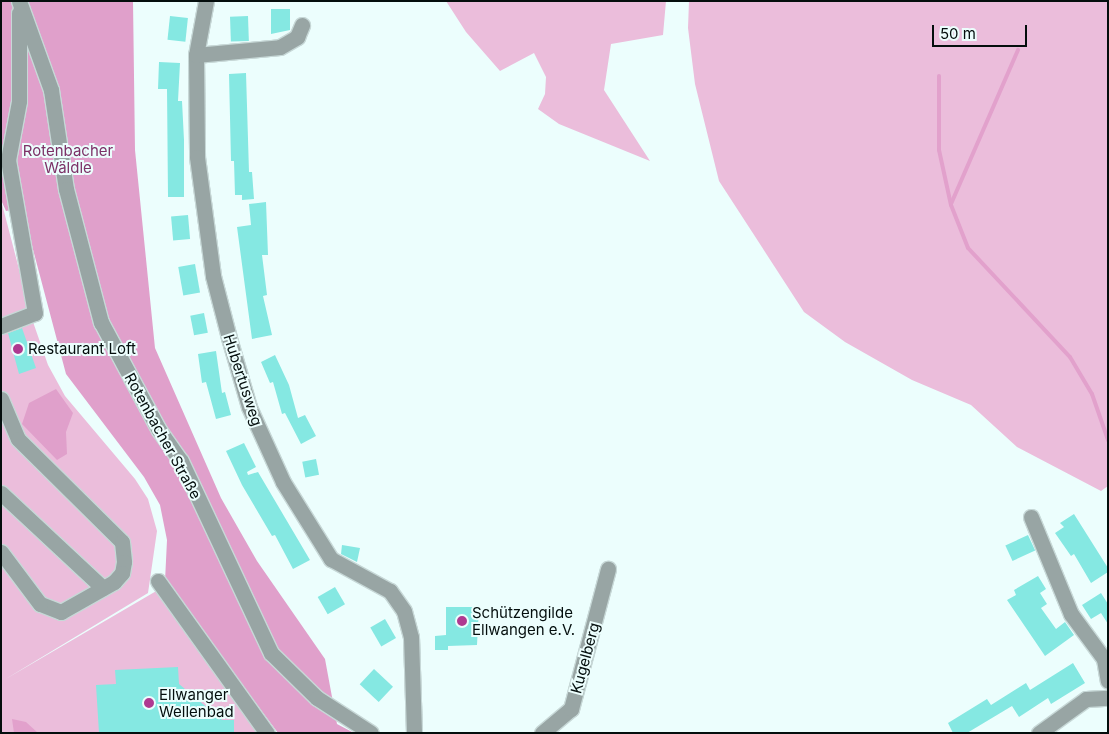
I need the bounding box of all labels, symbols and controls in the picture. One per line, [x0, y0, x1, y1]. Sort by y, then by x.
scale bar [934, 15, 1029, 47]
text: 50 m [940, 24, 976, 43]
park label: Rotenbacher Wäldle [23, 141, 113, 176]
street label: Hubertusweg [220, 332, 266, 428]
place label: Restaurant Loft [28, 340, 136, 358]
marker: Restaurant Loft [12, 343, 24, 355]
street label: Rotenbacher Straße [121, 370, 205, 502]
place label: Schützengilde Ellwangen e.V. [472, 603, 575, 638]
marker: Schützengilde Ellwangen e.V. [456, 615, 468, 627]
street label: Kugelberg [567, 621, 603, 695]
place label: Ellwanger Wellenbad [159, 685, 234, 720]
marker: Ellwanger Wellenbad [143, 697, 155, 709]

